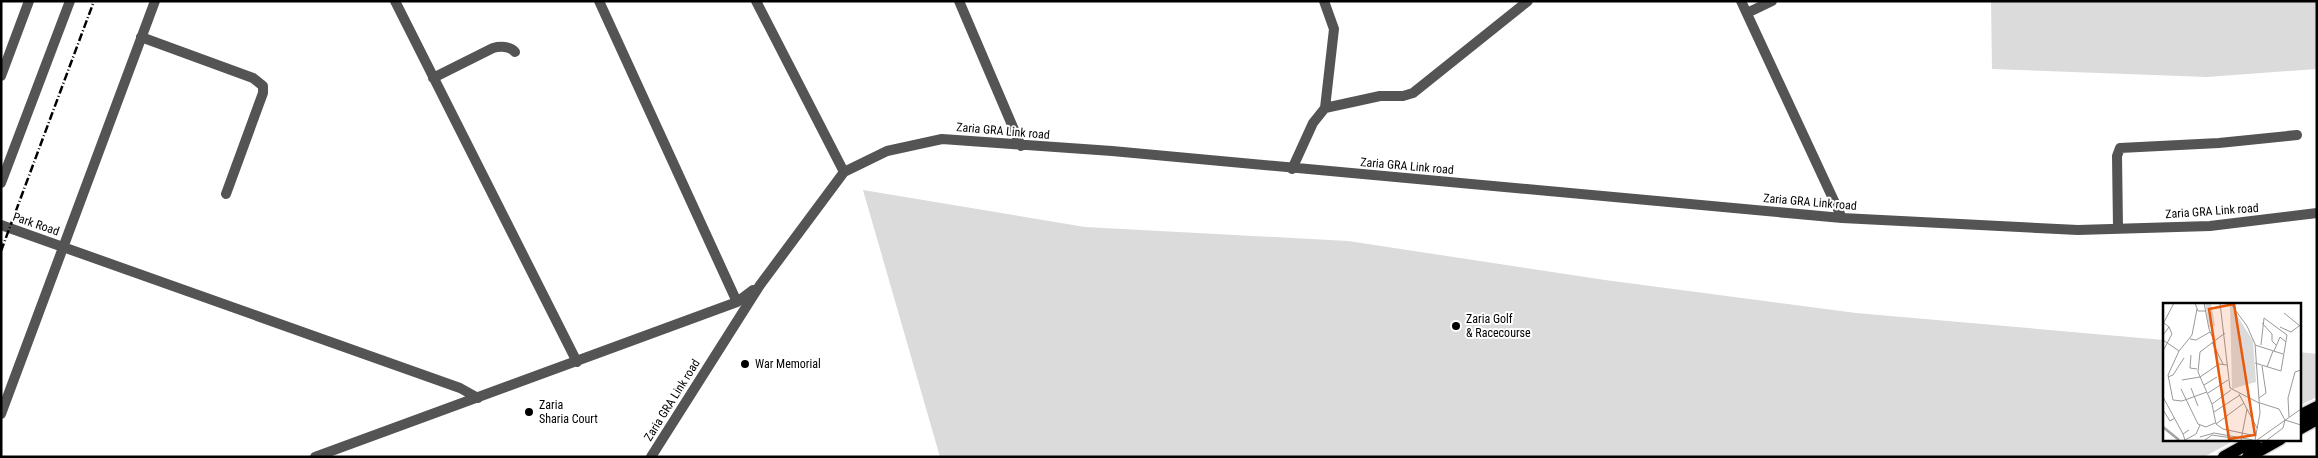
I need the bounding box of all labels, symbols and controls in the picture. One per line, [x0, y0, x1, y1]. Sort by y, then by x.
street label: Zaria GRA Link road [956, 120, 1050, 142]
street label: Zaria GRA Link road [1360, 155, 1454, 177]
street label: Zaria GRA Link road [1763, 191, 1857, 213]
street label: Zaria GRA Link road [2165, 201, 2259, 221]
street label: Park Road [11, 210, 61, 238]
inset map [2163, 303, 2300, 440]
place label: Zaria Golf & Racecourse [1466, 312, 1531, 340]
marker: Zaria Golf & Racecourse [1450, 320, 1462, 332]
street label: Zaria GRA Link road [641, 356, 703, 443]
place label: War Memorial [755, 357, 821, 371]
marker: War Memorial [739, 358, 751, 370]
place label: Zaria Sharia Court [539, 398, 598, 426]
marker: Zaria Sharia Court [523, 406, 535, 418]

